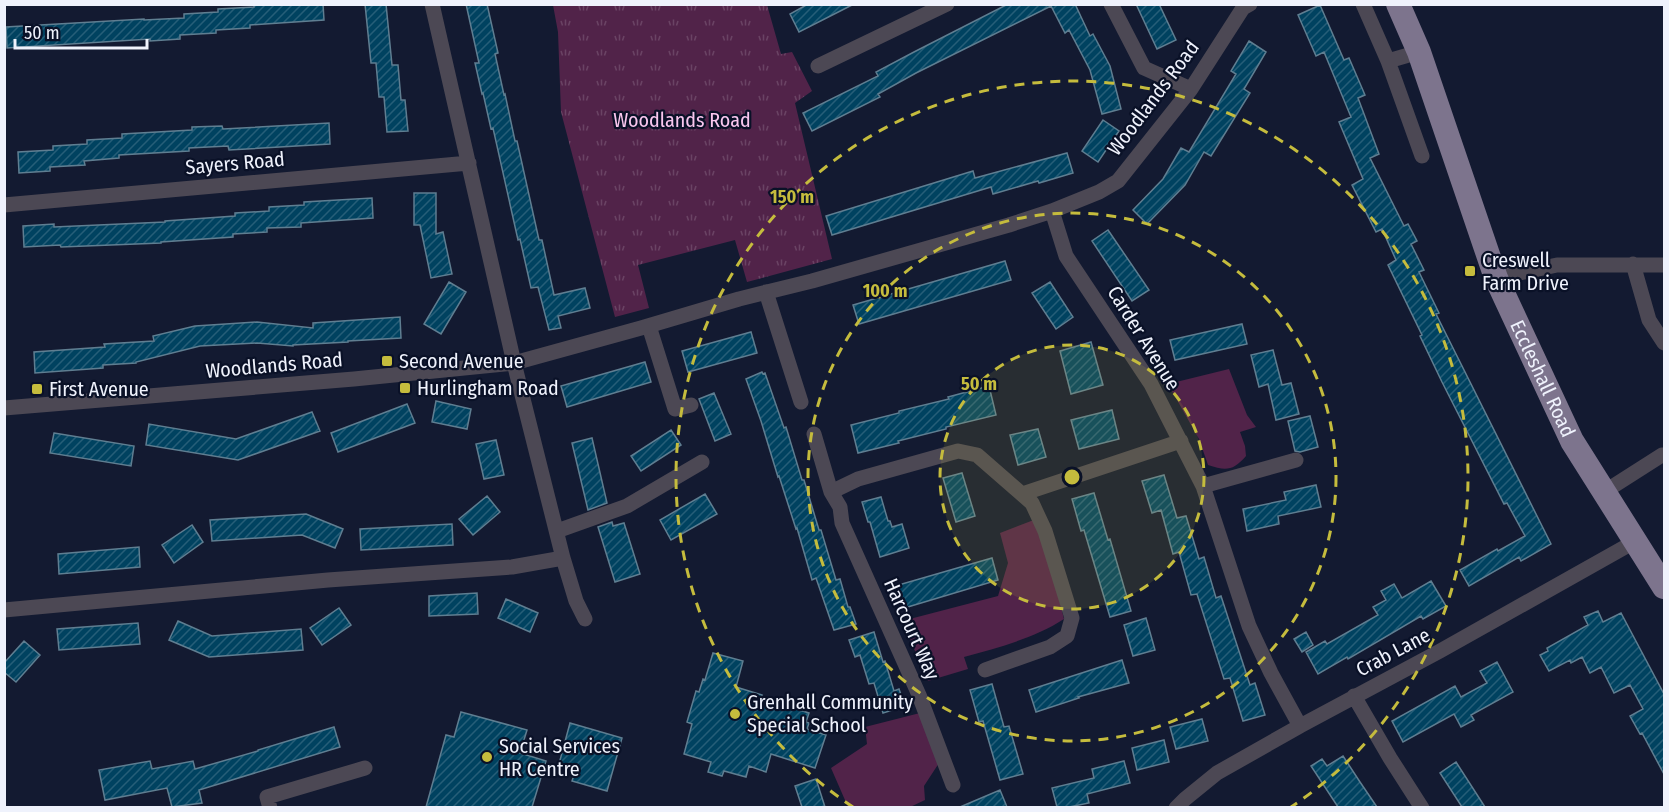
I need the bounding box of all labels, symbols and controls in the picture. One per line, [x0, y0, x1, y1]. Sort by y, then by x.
scale bar [15, 12, 147, 50]
text: 50 m [24, 22, 60, 44]
street label: Woodlands Road [1102, 36, 1204, 160]
park label: Woodlands Road [613, 108, 751, 132]
street label: Sayers Road [184, 147, 286, 179]
text: 150 m [770, 186, 814, 208]
place label: Creswell Farm Drive [1482, 248, 1569, 295]
marker: Creswell Farm Drive [1463, 264, 1477, 278]
text: 100 m [863, 280, 907, 302]
street label: Carder Avenue [1102, 281, 1186, 395]
street label: Eccleshall Road [1505, 316, 1580, 441]
street label: Woodlands Road [204, 347, 344, 383]
place label: Second Avenue [399, 349, 524, 373]
marker: Second Avenue [380, 354, 394, 368]
text: 50 m [961, 373, 997, 395]
place label: Hurlingham Road [417, 376, 559, 400]
place label: First Avenue [49, 377, 149, 401]
marker: Hurlingham Road [398, 381, 412, 395]
marker: First Avenue [30, 382, 44, 396]
centre of rings [1062, 467, 1082, 487]
street label: Harcourt Way [879, 575, 945, 684]
street label: Crab Lane [1352, 623, 1434, 681]
place label: Grenhall Community Special School [747, 690, 913, 737]
marker: Grenhall Community Special School [728, 707, 742, 721]
place label: Social Services HR Centre [499, 734, 620, 781]
marker: Social Services HR Centre [480, 750, 494, 764]

